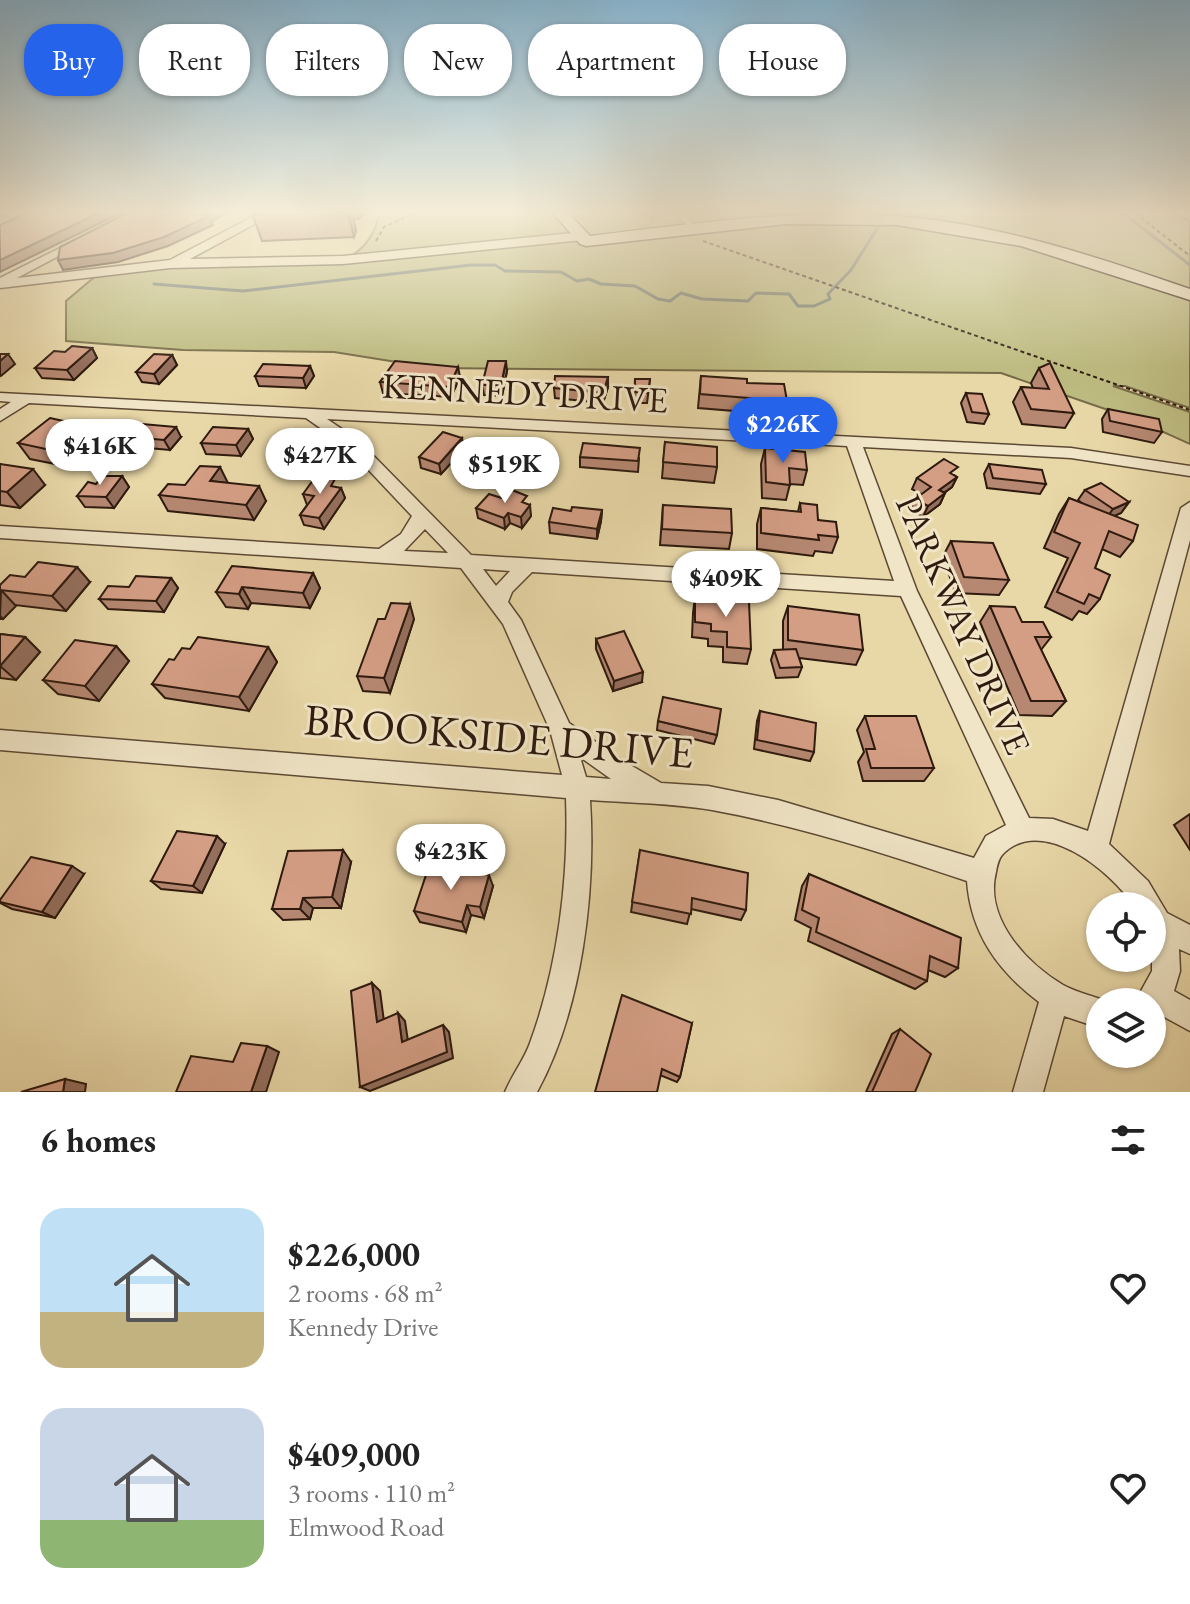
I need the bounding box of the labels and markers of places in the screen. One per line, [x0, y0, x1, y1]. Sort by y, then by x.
pin: $226K [727, 397, 839, 465]
pin: $416K [44, 419, 156, 487]
pin: $427K [264, 428, 376, 496]
pin: $519K [449, 437, 561, 505]
pin: $409K [670, 551, 782, 619]
pin: $423K [395, 824, 507, 892]

